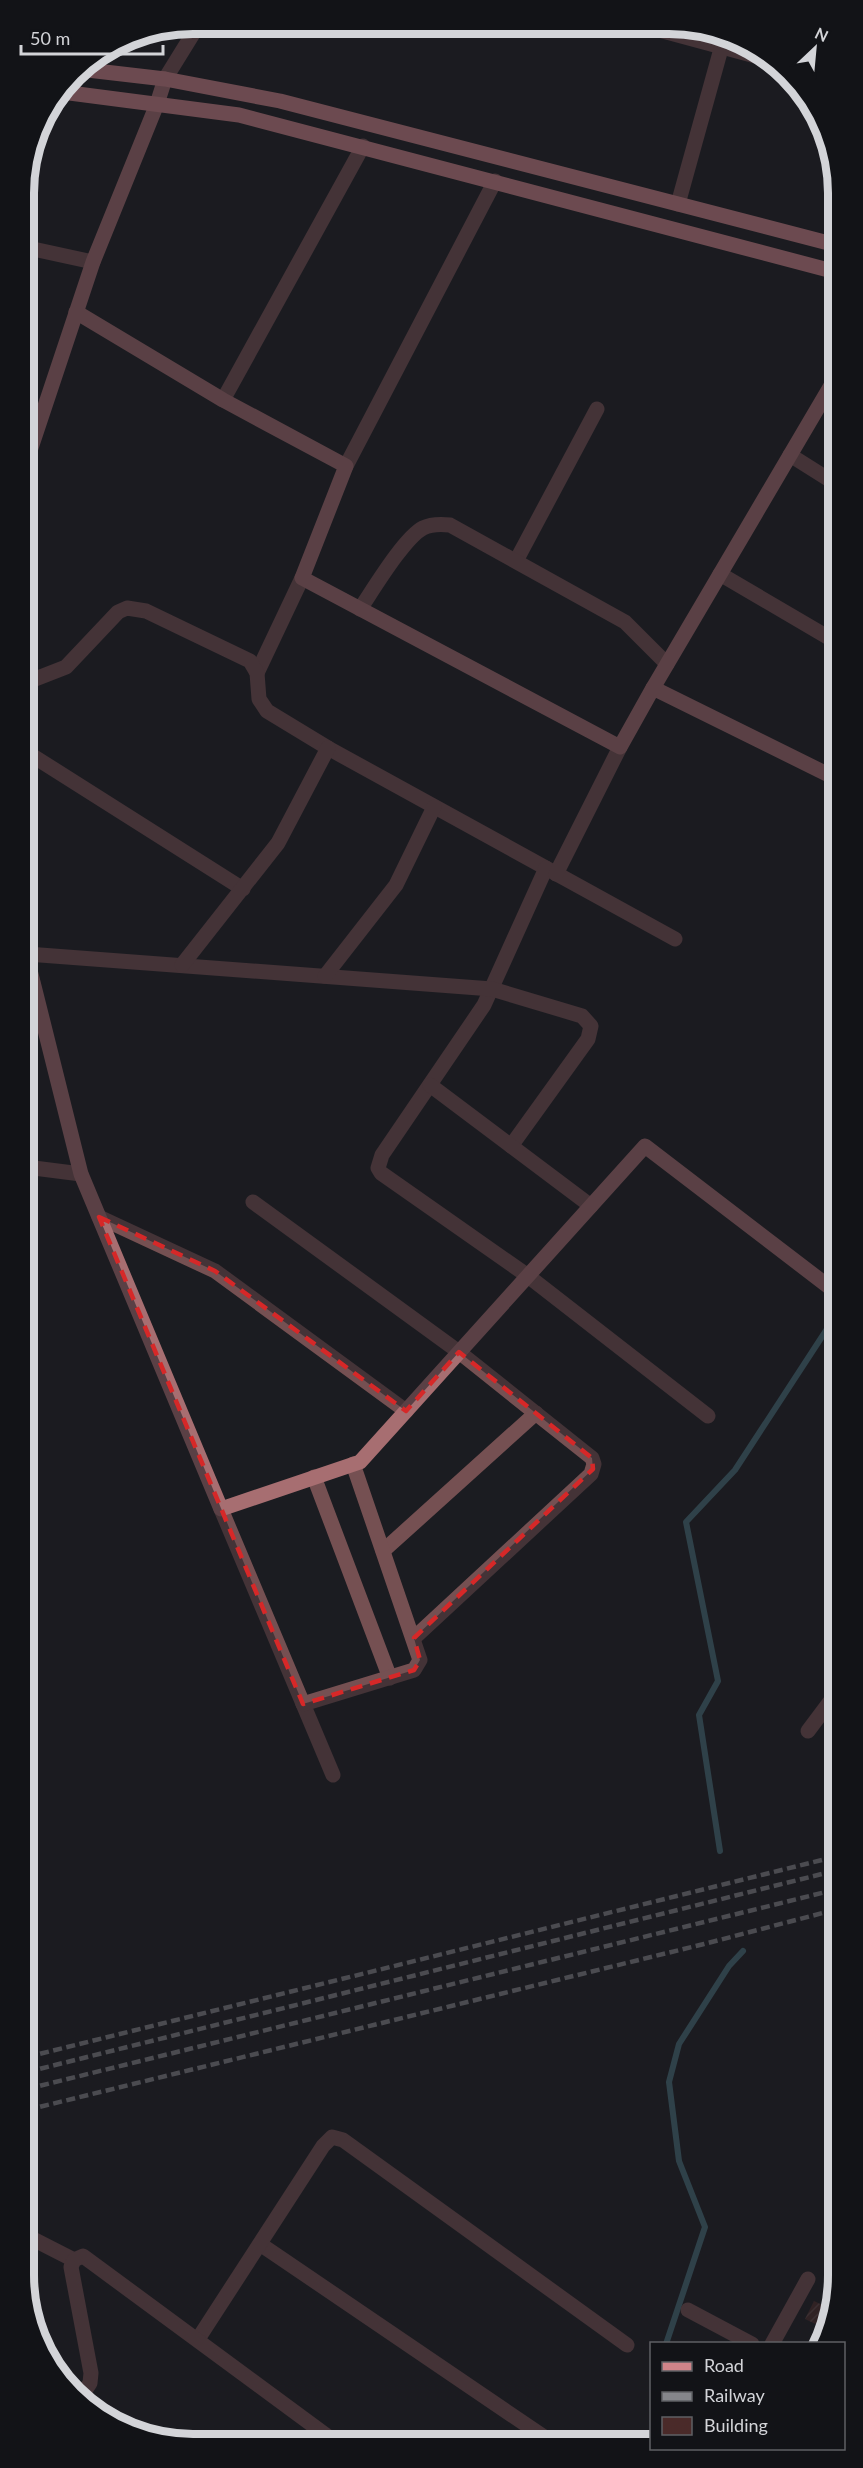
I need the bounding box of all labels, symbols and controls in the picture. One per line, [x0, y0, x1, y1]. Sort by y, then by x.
scale bar [21, 18, 164, 56]
north arrow [785, 18, 845, 78]
text: N [812, 23, 831, 45]
text: 50 m [30, 27, 70, 49]
legend [650, 2342, 845, 2450]
text: Road [704, 2354, 744, 2376]
text: Railway [704, 2384, 765, 2406]
text: Building [704, 2414, 768, 2436]

